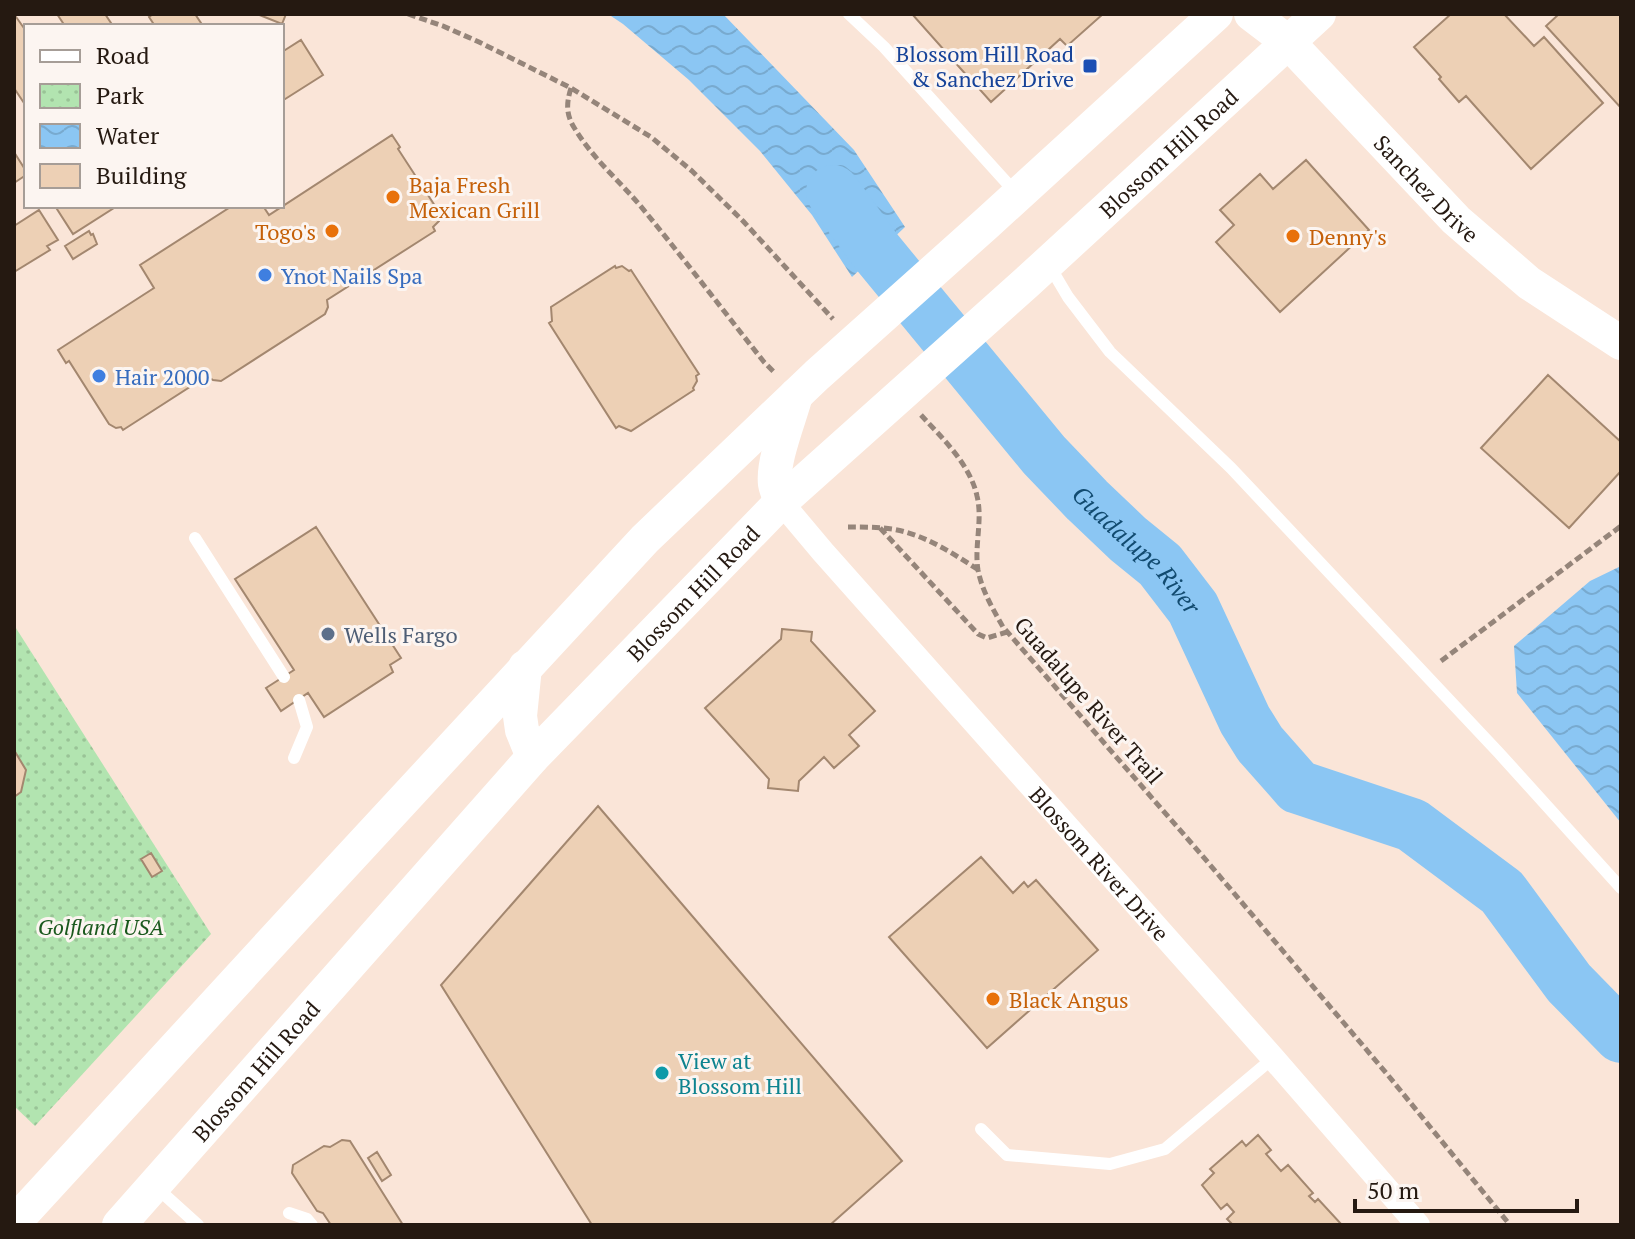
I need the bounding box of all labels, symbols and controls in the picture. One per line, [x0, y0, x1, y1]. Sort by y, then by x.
legend [24, 24, 284, 208]
text: Road [96, 39, 150, 71]
place label: Blossom Hill Road & Sanchez Drive [896, 39, 1074, 93]
marker: Blossom Hill Road & Sanchez Drive [1081, 57, 1099, 75]
text: Park [96, 79, 145, 111]
street label: Blossom Hill Road [1093, 82, 1244, 224]
text: Water [96, 119, 160, 151]
street label: Sanchez Drive [1368, 128, 1485, 248]
text: Building [96, 159, 187, 191]
place label: Baja Fresh Mexican Grill [409, 170, 540, 224]
marker: Baja Fresh Mexican Grill [384, 188, 402, 206]
place label: Togo's [255, 217, 316, 246]
marker: Togo's [323, 222, 341, 240]
place label: Denny's [1309, 222, 1387, 251]
marker: Denny's [1284, 227, 1302, 245]
place label: Ynot Nails Spa [281, 261, 423, 290]
marker: Ynot Nails Spa [256, 266, 274, 284]
place label: Hair 2000 [115, 362, 209, 391]
marker: Hair 2000 [90, 367, 108, 385]
water label: Guadalupe River [1066, 479, 1209, 622]
street label: Blossom Hill Road [620, 519, 765, 667]
street label: Guadalupe River Trail [1008, 610, 1170, 790]
place label: Wells Fargo [344, 620, 458, 649]
marker: Wells Fargo [319, 625, 337, 643]
street label: Blossom River Drive [1024, 780, 1176, 947]
park label: Golfland USA [38, 912, 164, 941]
place label: Black Angus [1009, 985, 1129, 1014]
marker: Black Angus [984, 990, 1002, 1008]
street label: Blossom Hill Road [186, 994, 325, 1147]
place label: View at Blossom Hill [678, 1046, 802, 1100]
marker: View at Blossom Hill [653, 1064, 671, 1082]
scale bar [1355, 1163, 1577, 1213]
text: 50 m [1367, 1174, 1419, 1206]

